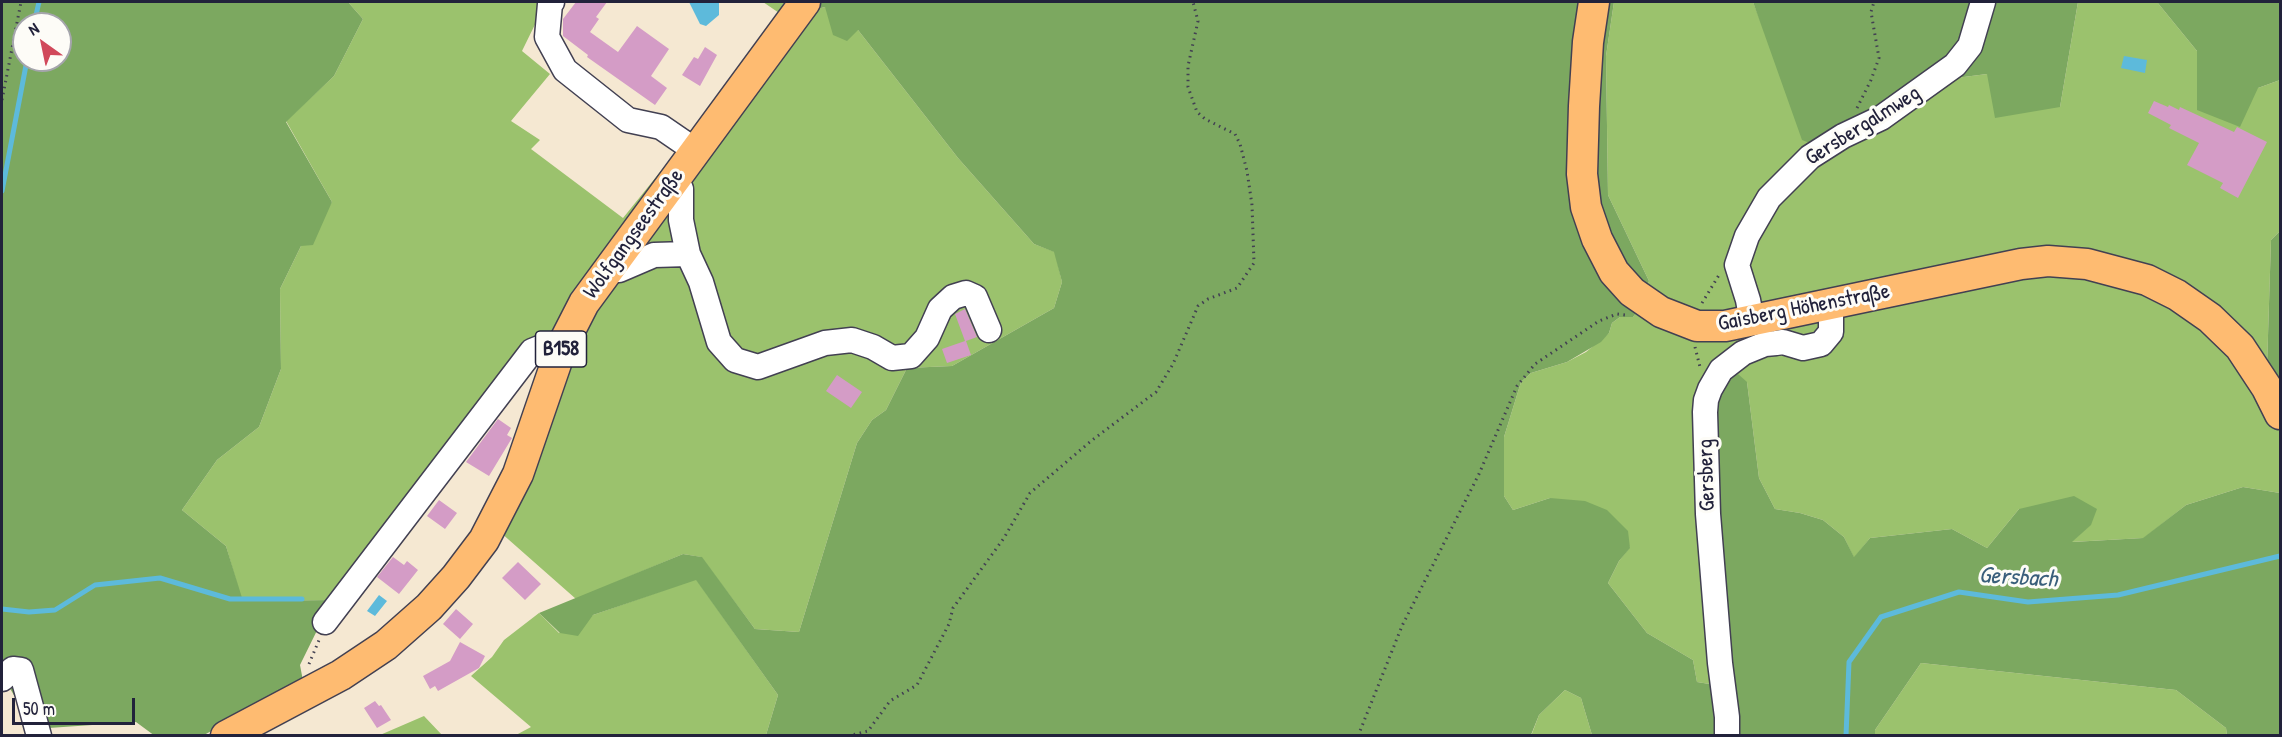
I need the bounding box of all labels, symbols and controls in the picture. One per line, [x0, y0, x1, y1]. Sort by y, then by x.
north arrow [12, 12, 72, 72]
text: N [24, 17, 43, 40]
street label: Gersbergalmweg [1801, 80, 1925, 172]
street label: Wolfgangseestraße [578, 164, 690, 304]
street label: Gaisberg Höhenstraße [1716, 278, 1892, 338]
road number: B158 [536, 331, 586, 367]
street label: Gersberg [1693, 438, 1721, 512]
water label: Gersbach [1978, 562, 2058, 594]
scale bar [15, 686, 138, 724]
text: 50 m [23, 696, 55, 721]

